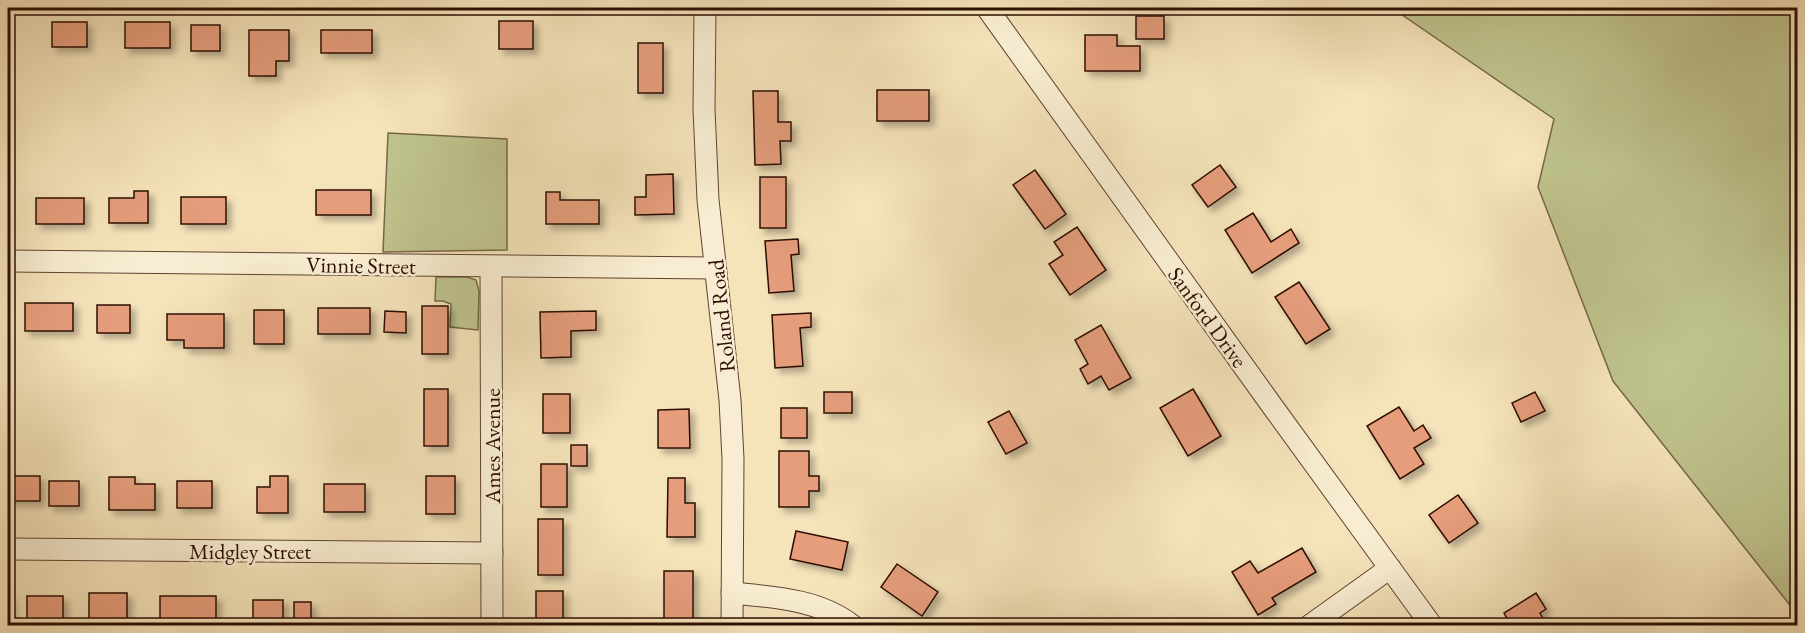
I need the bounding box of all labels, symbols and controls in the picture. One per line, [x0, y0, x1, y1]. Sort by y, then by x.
street label: Vinnie Street [306, 250, 416, 281]
street label: Roland Road [701, 257, 742, 374]
street label: Sanford Drive [1161, 261, 1254, 374]
street label: Ames Avenue [478, 388, 507, 505]
street label: Midgley Street [189, 537, 311, 566]

